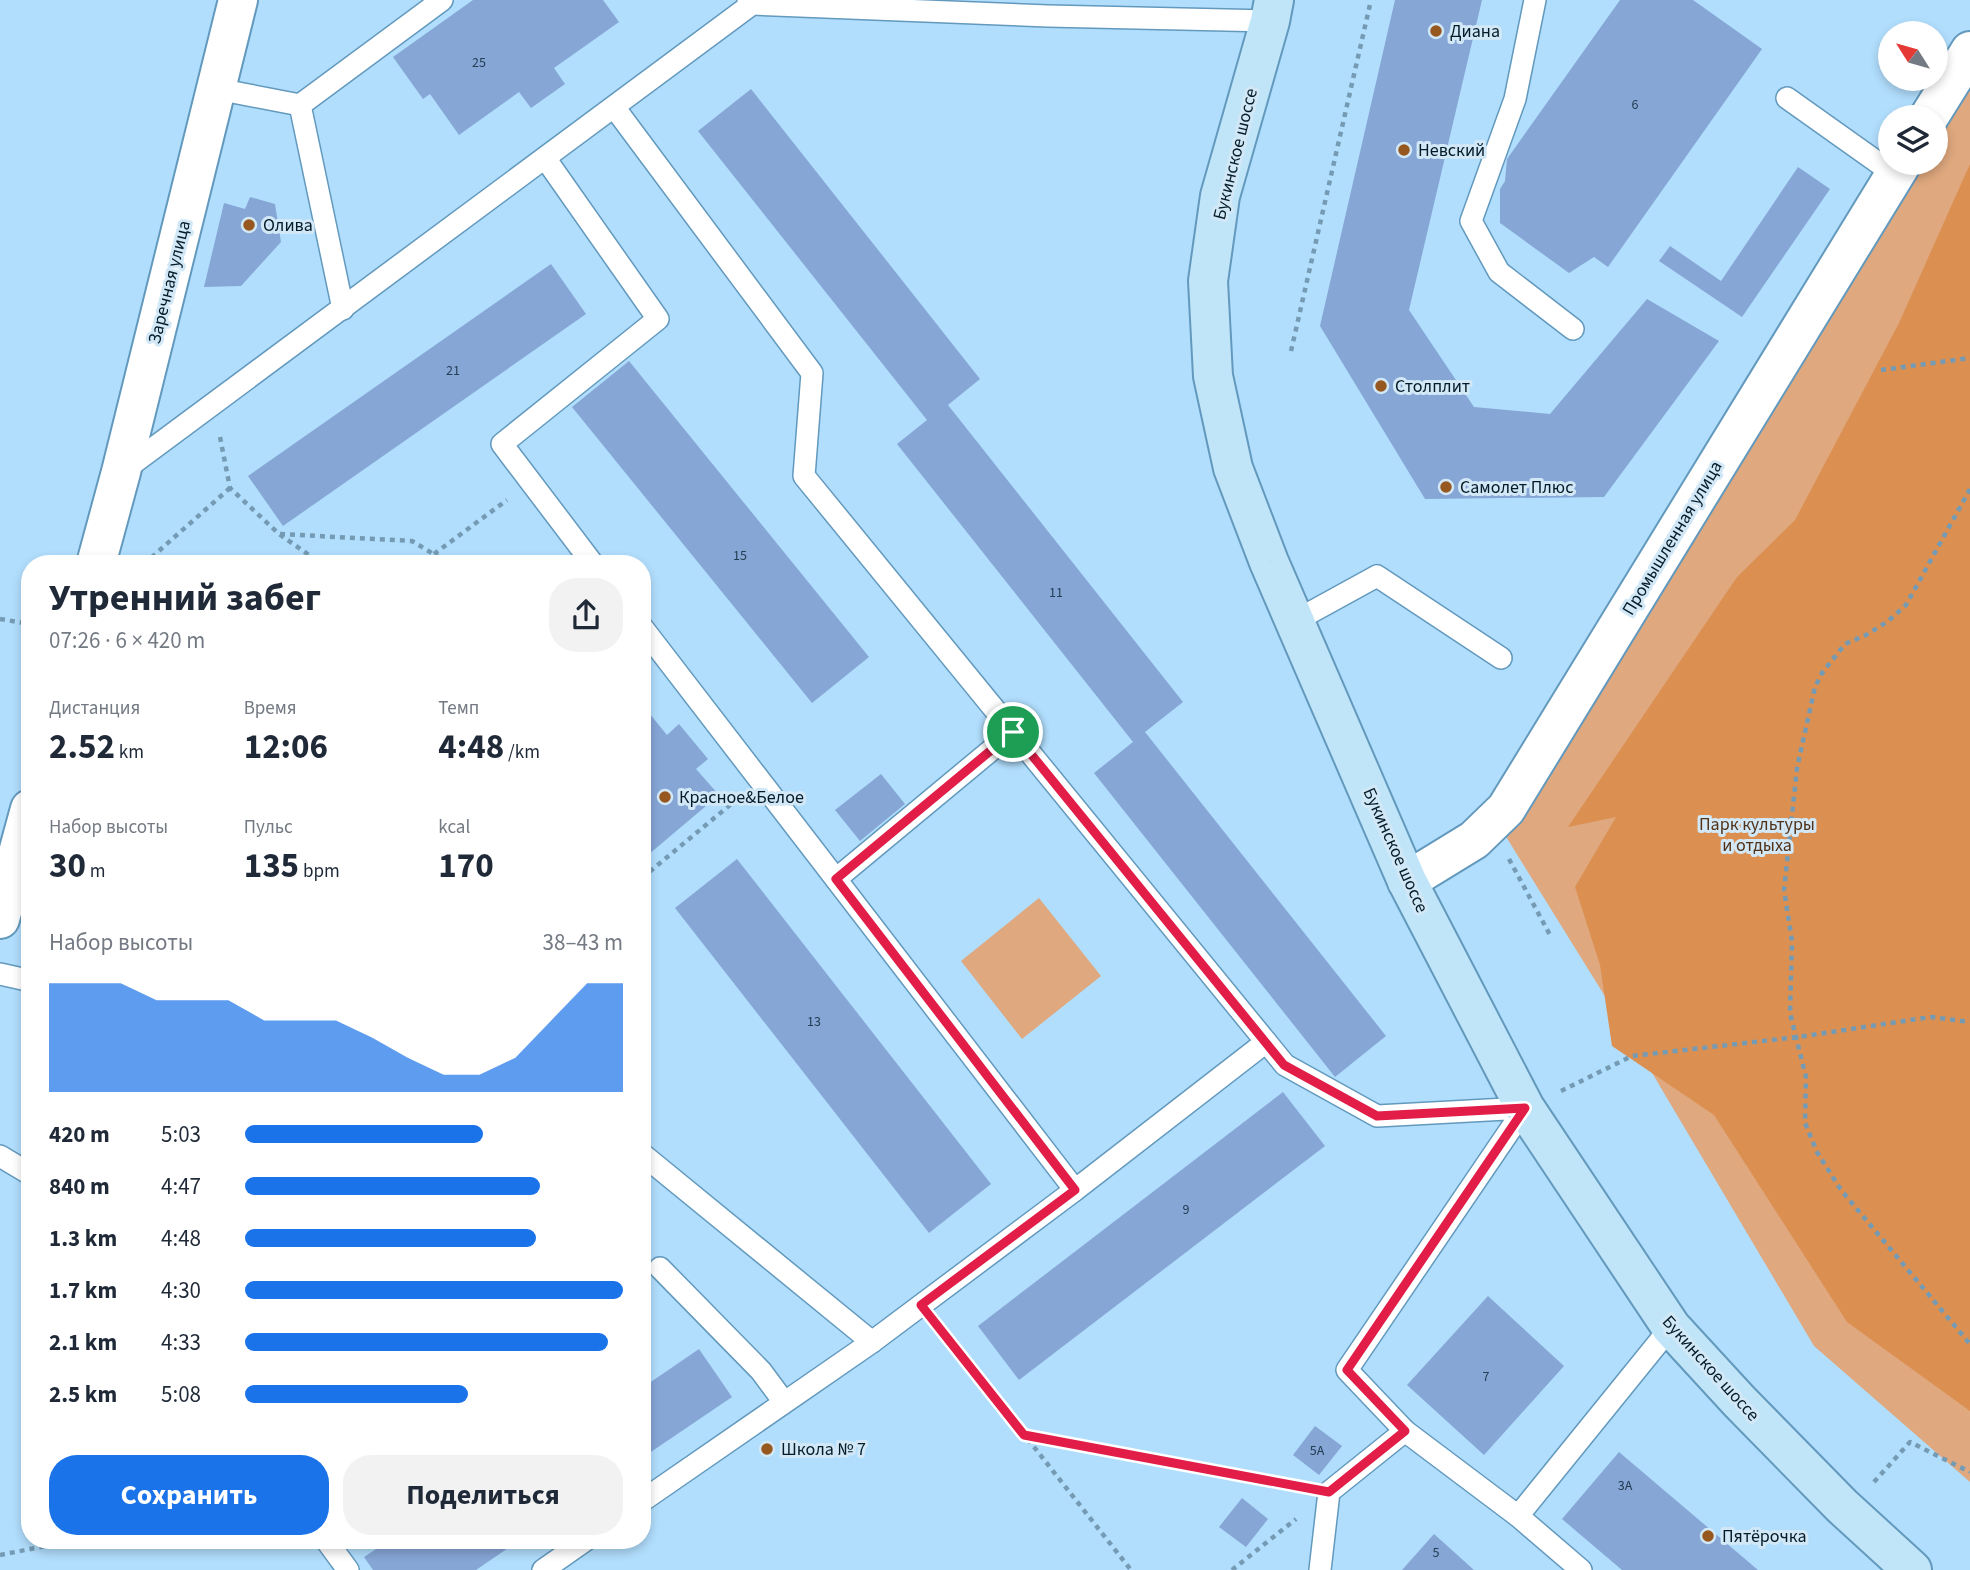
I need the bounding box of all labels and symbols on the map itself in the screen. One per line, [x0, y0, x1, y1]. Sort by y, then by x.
place label: Диана [1450, 19, 1500, 44]
north arrow [1878, 21, 1948, 91]
marker: Диана [1428, 23, 1444, 39]
house number: 25 [472, 53, 486, 73]
street label: Букинское шоссе [1207, 86, 1264, 223]
house number: 6 [1632, 95, 1639, 115]
place label: Невский [1418, 138, 1485, 163]
marker: Невский [1396, 142, 1412, 158]
place label: Олива [263, 213, 313, 238]
marker: Олива [241, 217, 257, 233]
street label: Заречная улица [142, 218, 197, 346]
house number: 21 [446, 361, 460, 381]
place label: Столплит [1395, 374, 1470, 399]
marker: Столплит [1373, 378, 1389, 394]
street label: Промышленная улица [1616, 456, 1729, 620]
place label: Самолет Плюс [1460, 475, 1573, 500]
marker: Самолет Плюс [1438, 479, 1454, 495]
house number: 15 [733, 546, 747, 566]
house number: 11 [1049, 583, 1063, 603]
pin [983, 702, 1043, 762]
street label: Букинское шоссе [1357, 784, 1434, 917]
place label: Красное&Белое [679, 785, 804, 810]
marker: Красное&Белое [657, 789, 673, 805]
park label: Парк культуры и отдыха [1699, 812, 1815, 858]
house number: 13 [807, 1012, 821, 1032]
house number: 9 [1183, 1200, 1190, 1220]
street label: Букинское шоссе [1656, 1310, 1765, 1427]
house number: 7 [1483, 1367, 1490, 1387]
place label: Школа № 7 [781, 1437, 866, 1462]
marker: Школа № 7 [759, 1441, 775, 1457]
house number: 5А [1310, 1441, 1325, 1461]
house number: 3А [1618, 1476, 1633, 1496]
place label: Пятёрочка [1722, 1524, 1807, 1549]
marker: Пятёрочка [1700, 1528, 1716, 1544]
house number: 5 [1433, 1543, 1440, 1563]

